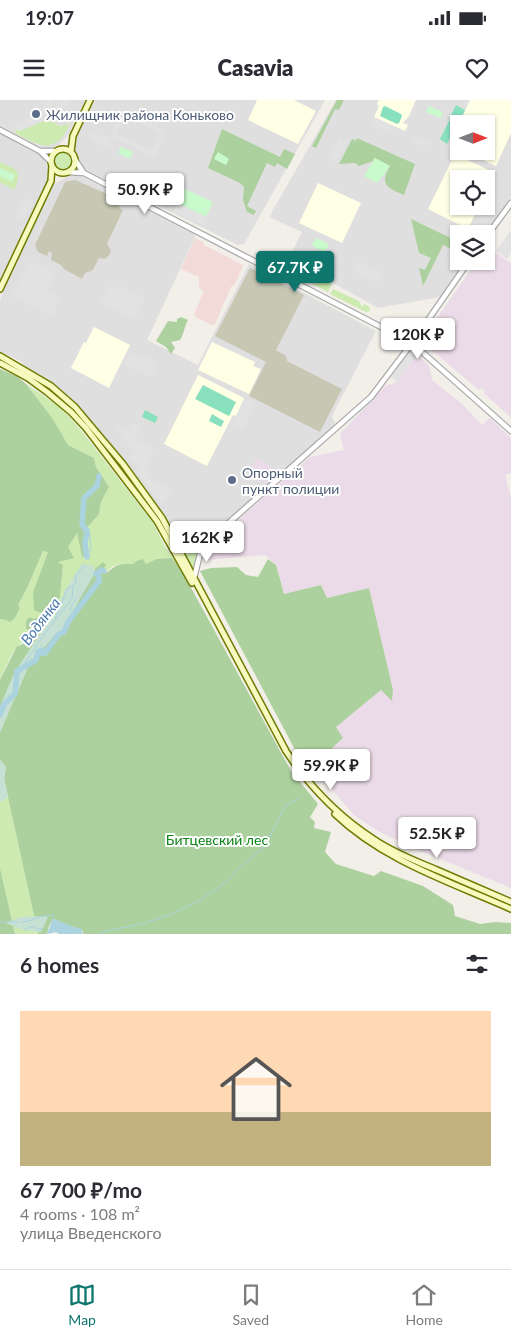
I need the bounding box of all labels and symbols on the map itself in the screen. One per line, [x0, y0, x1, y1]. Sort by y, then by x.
place label: Жилищник района Коньково [46, 106, 234, 123]
marker: Жилищник района Коньково [30, 108, 42, 120]
north arrow [450, 115, 495, 160]
pin: 50.9K ₽ [99, 172, 191, 215]
pin: 67.7K ₽ [249, 250, 341, 293]
pin: 120K ₽ [377, 318, 459, 360]
place label: Опорный пункт полиции [242, 464, 339, 497]
marker: Опорный пункт полиции [226, 474, 238, 486]
pin: 162K ₽ [166, 520, 248, 563]
water label: Водянка [16, 594, 64, 648]
pin: 59.9K ₽ [285, 748, 377, 791]
pin: 52.5K ₽ [391, 816, 483, 859]
park label: Битцевский лес [166, 831, 268, 848]

